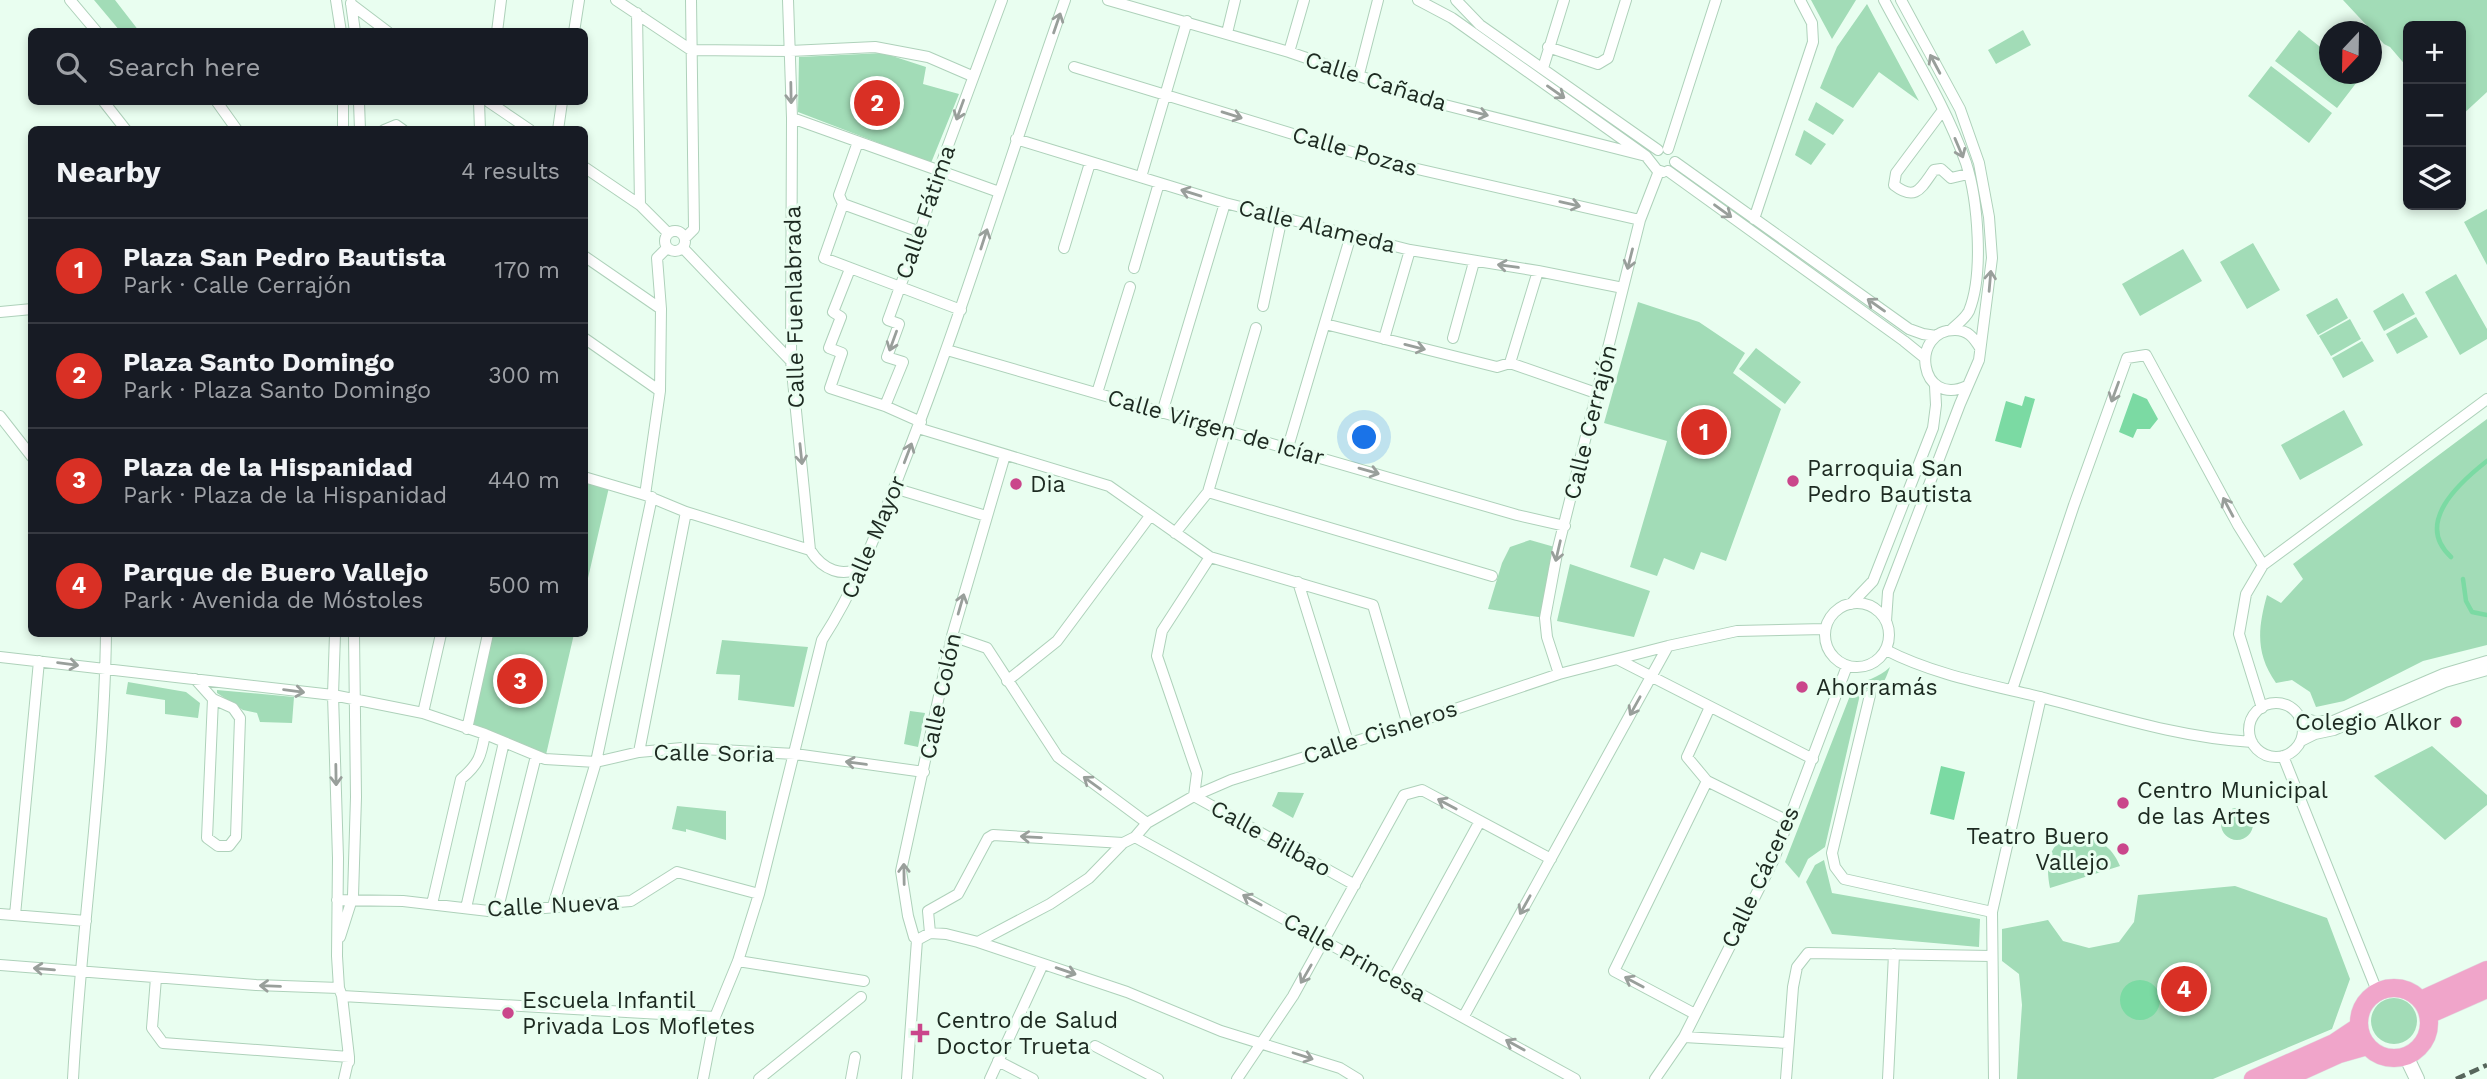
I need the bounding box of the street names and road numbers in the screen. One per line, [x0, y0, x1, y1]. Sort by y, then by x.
street label: Calle Cañada [1302, 46, 1450, 117]
street label: Calle Pozas [1289, 121, 1421, 182]
street label: Calle Fátima [890, 142, 961, 283]
street label: Calle Alameda [1236, 194, 1398, 259]
street label: Calle Fuenlabrada [779, 205, 810, 409]
street label: Calle Cerrajón [1558, 342, 1623, 502]
street label: Calle Virgen de Icíar [1104, 384, 1327, 471]
street label: Calle Mayor [835, 472, 911, 603]
street label: Calle Colón [914, 630, 967, 762]
street label: Calle Cisneros [1300, 695, 1461, 770]
street label: Calle Soria [653, 739, 775, 768]
street label: Calle Bilbao [1206, 794, 1336, 883]
street label: Calle Cáceres [1716, 802, 1805, 952]
street label: Calle Nueva [486, 889, 620, 922]
street label: Calle Princesa [1279, 907, 1431, 1008]

